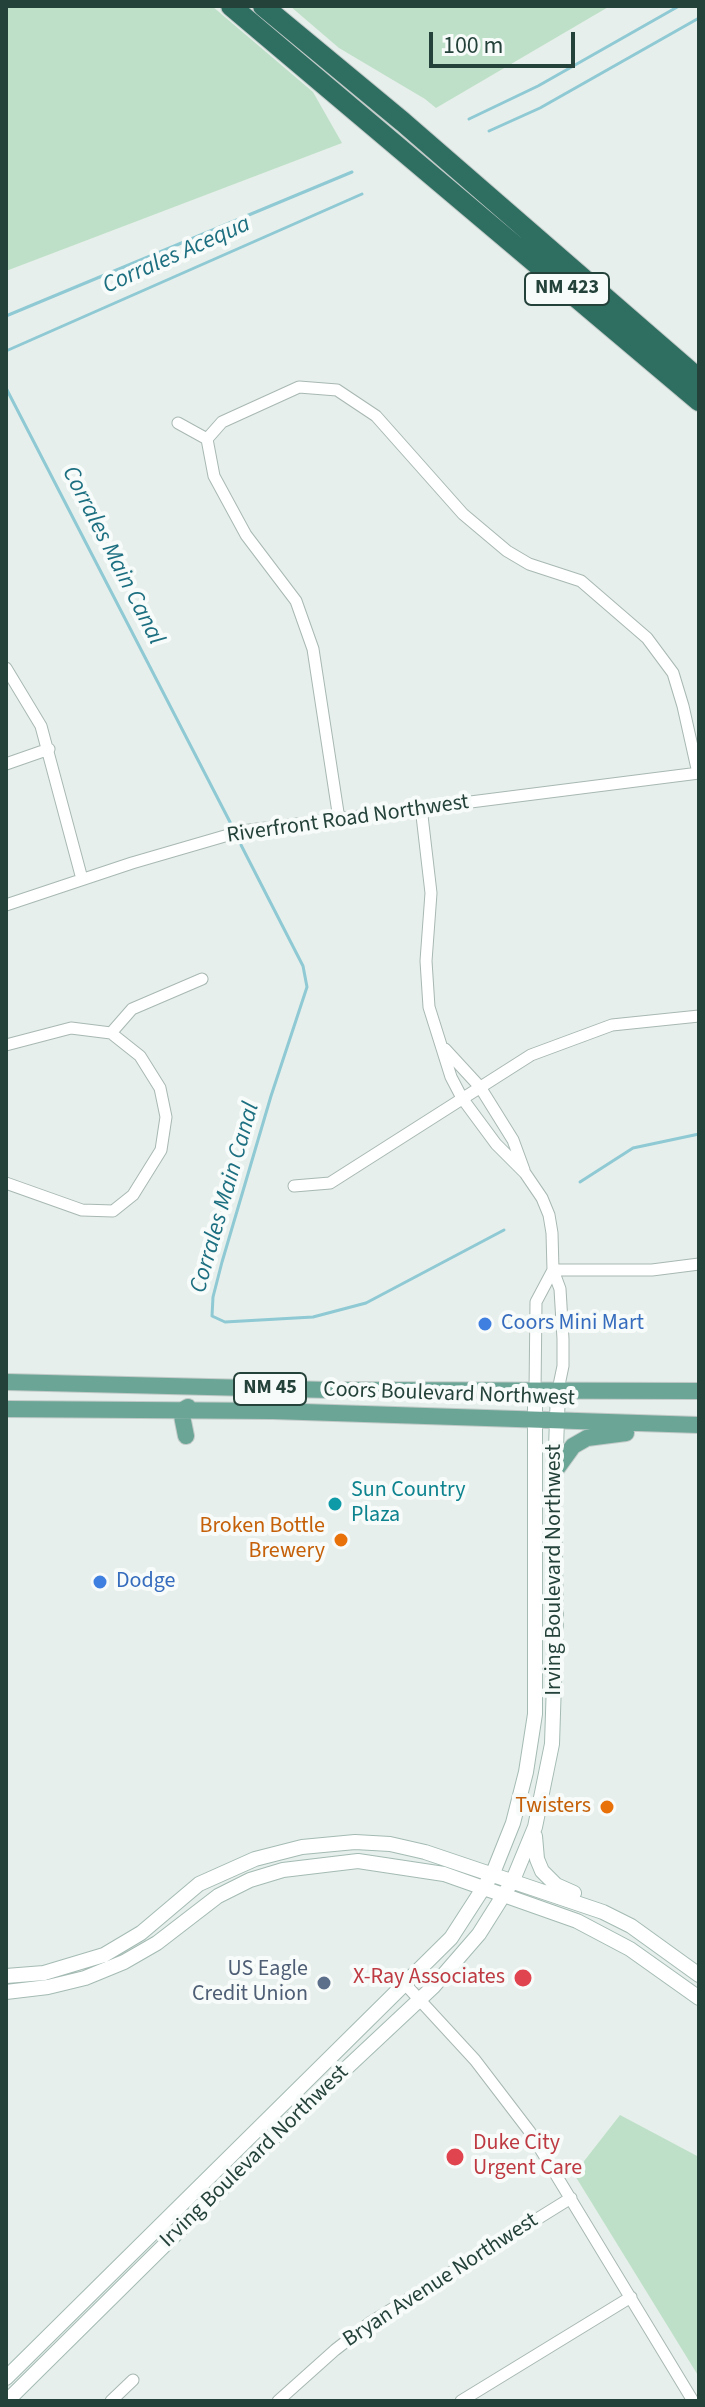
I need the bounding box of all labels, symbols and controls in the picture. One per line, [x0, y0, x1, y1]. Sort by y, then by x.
scale bar [433, 16, 579, 66]
text: 100 m [443, 28, 503, 63]
water label: Corrales Acequa [99, 211, 255, 301]
road number: NM 423 [525, 273, 609, 305]
water label: Corrales Main Canal [54, 462, 170, 650]
street label: Riverfront Road Northwest [225, 790, 471, 850]
water label: Corrales Main Canal [185, 1099, 267, 1297]
place label: Coors Mini Mart [501, 1311, 644, 1337]
marker: Coors Mini Mart [476, 1315, 494, 1333]
road number: NM 45 [234, 1373, 306, 1405]
street label: Coors Boulevard Northwest [323, 1377, 575, 1413]
street label: Irving Boulevard Northwest [542, 1444, 568, 1696]
place label: Sun Country Plaza [351, 1478, 466, 1530]
marker: Sun Country Plaza [326, 1495, 344, 1513]
place label: Broken Bottle Brewery [199, 1514, 325, 1566]
marker: Broken Bottle Brewery [332, 1531, 350, 1549]
place label: Dodge [116, 1569, 175, 1595]
marker: Dodge [91, 1573, 109, 1591]
place label: Twisters [515, 1794, 591, 1820]
marker: Twisters [598, 1798, 616, 1816]
place label: US Eagle Credit Union [192, 1957, 308, 2008]
place label: X-Ray Associates [353, 1965, 505, 1991]
marker: X-Ray Associates [512, 1967, 534, 1989]
marker: US Eagle Credit Union [315, 1974, 333, 1992]
street label: Irving Boulevard Northwest [155, 2060, 355, 2254]
place label: Duke City Urgent Care [473, 2131, 582, 2182]
marker: Duke City Urgent Care [444, 2146, 466, 2168]
street label: Bryan Avenue Northwest [339, 2208, 543, 2354]

